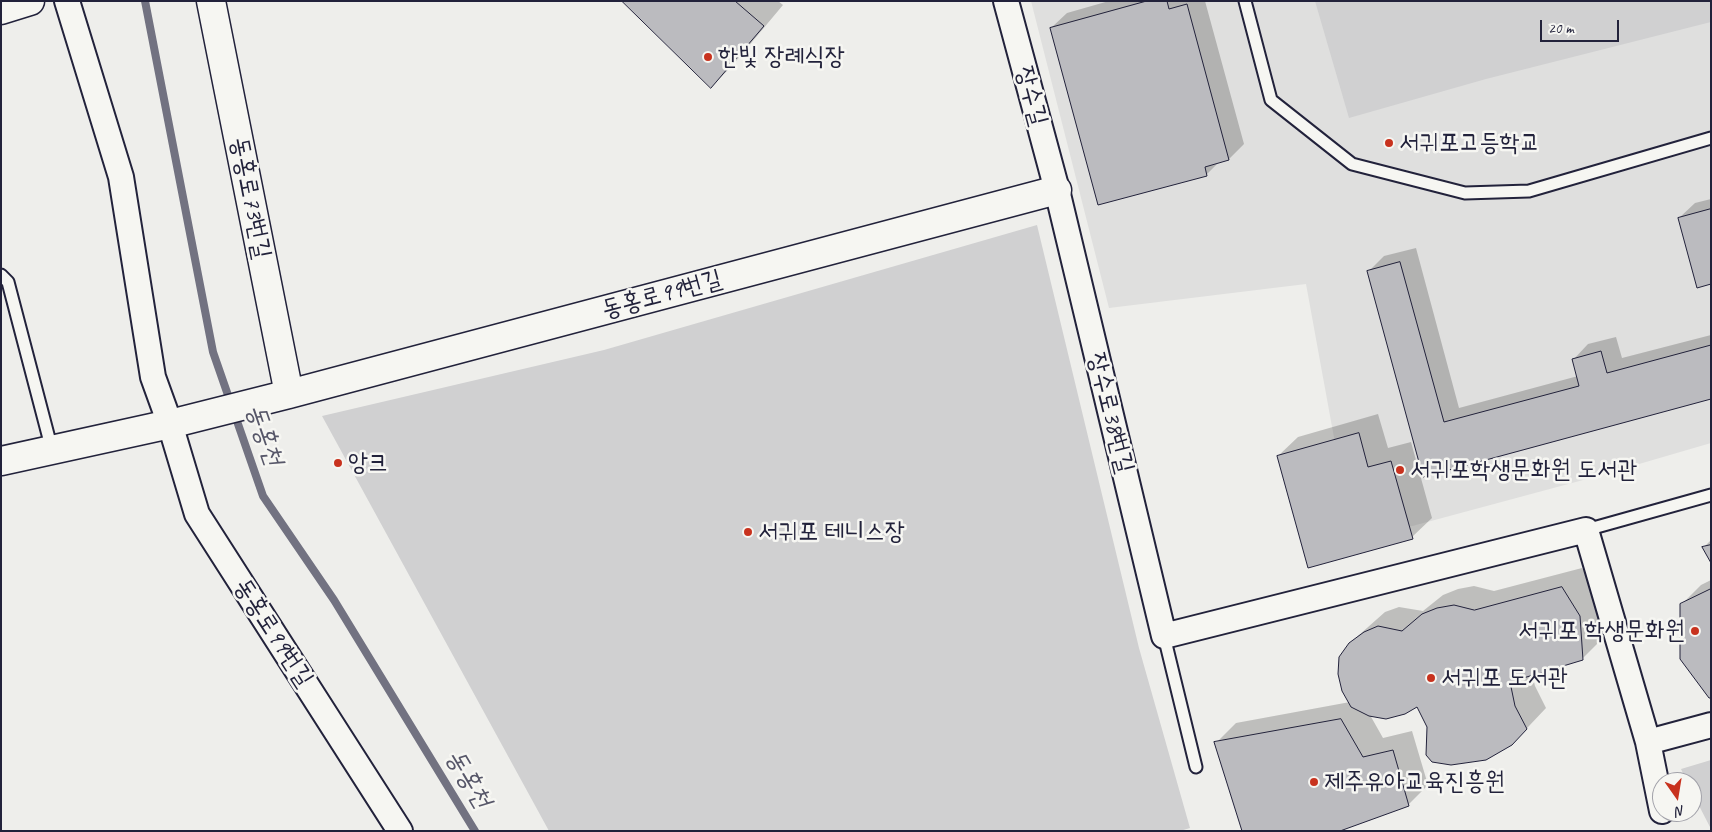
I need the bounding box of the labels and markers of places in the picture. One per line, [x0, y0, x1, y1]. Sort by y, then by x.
place label: 한빛 장례식장 [718, 42, 845, 72]
marker: 한빛 장례식장 [702, 51, 714, 63]
place label: 서귀포고등학교 [1399, 128, 1540, 158]
marker: 서귀포고등학교 [1383, 137, 1395, 149]
place label: 앙크 [348, 448, 388, 478]
place label: 서귀포학생문화원 도서관 [1410, 455, 1637, 485]
marker: 앙크 [332, 457, 344, 469]
marker: 서귀포학생문화원 도서관 [1394, 464, 1406, 476]
place label: 서귀포 테니스장 [758, 517, 905, 547]
marker: 서귀포 테니스장 [742, 526, 754, 538]
place label: 서귀포 학생문화원 [1518, 616, 1685, 646]
marker: 서귀포 학생문화원 [1689, 625, 1701, 637]
place label: 서귀포 도서관 [1441, 663, 1568, 693]
marker: 서귀포 도서관 [1425, 672, 1437, 684]
place label: 제주유아교육진흥원 [1324, 767, 1505, 797]
marker: 제주유아교육진흥원 [1308, 776, 1320, 788]

